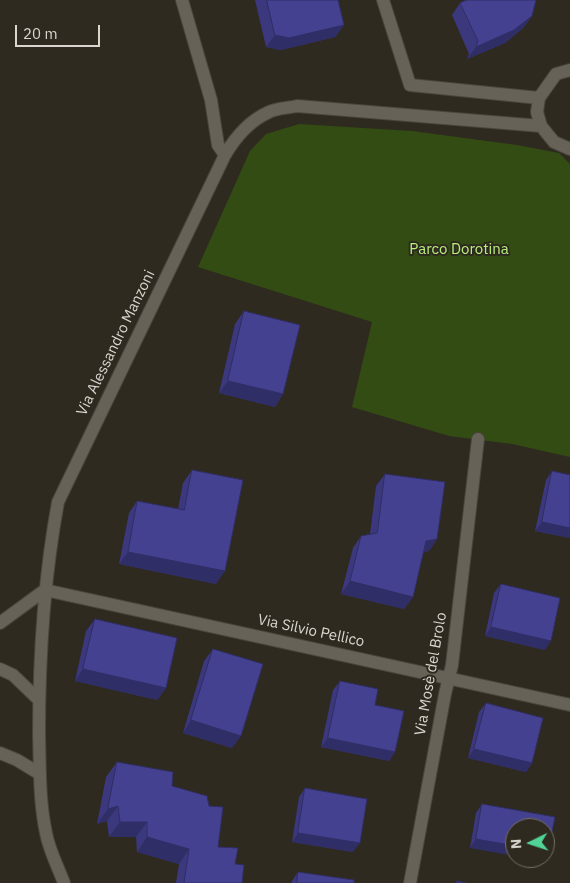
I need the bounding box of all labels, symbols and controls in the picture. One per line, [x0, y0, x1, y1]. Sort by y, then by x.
scale bar [18, 15, 102, 47]
text: 20 m [23, 24, 58, 43]
park label: Parco Dorotina [409, 241, 509, 259]
street label: Via Alessandro Manzoni [73, 267, 159, 419]
street label: Via Silvio Pellico [256, 611, 366, 651]
street label: Via Mosè del Brolo [411, 611, 451, 737]
north arrow [505, 818, 555, 868]
text: N [507, 838, 525, 850]

